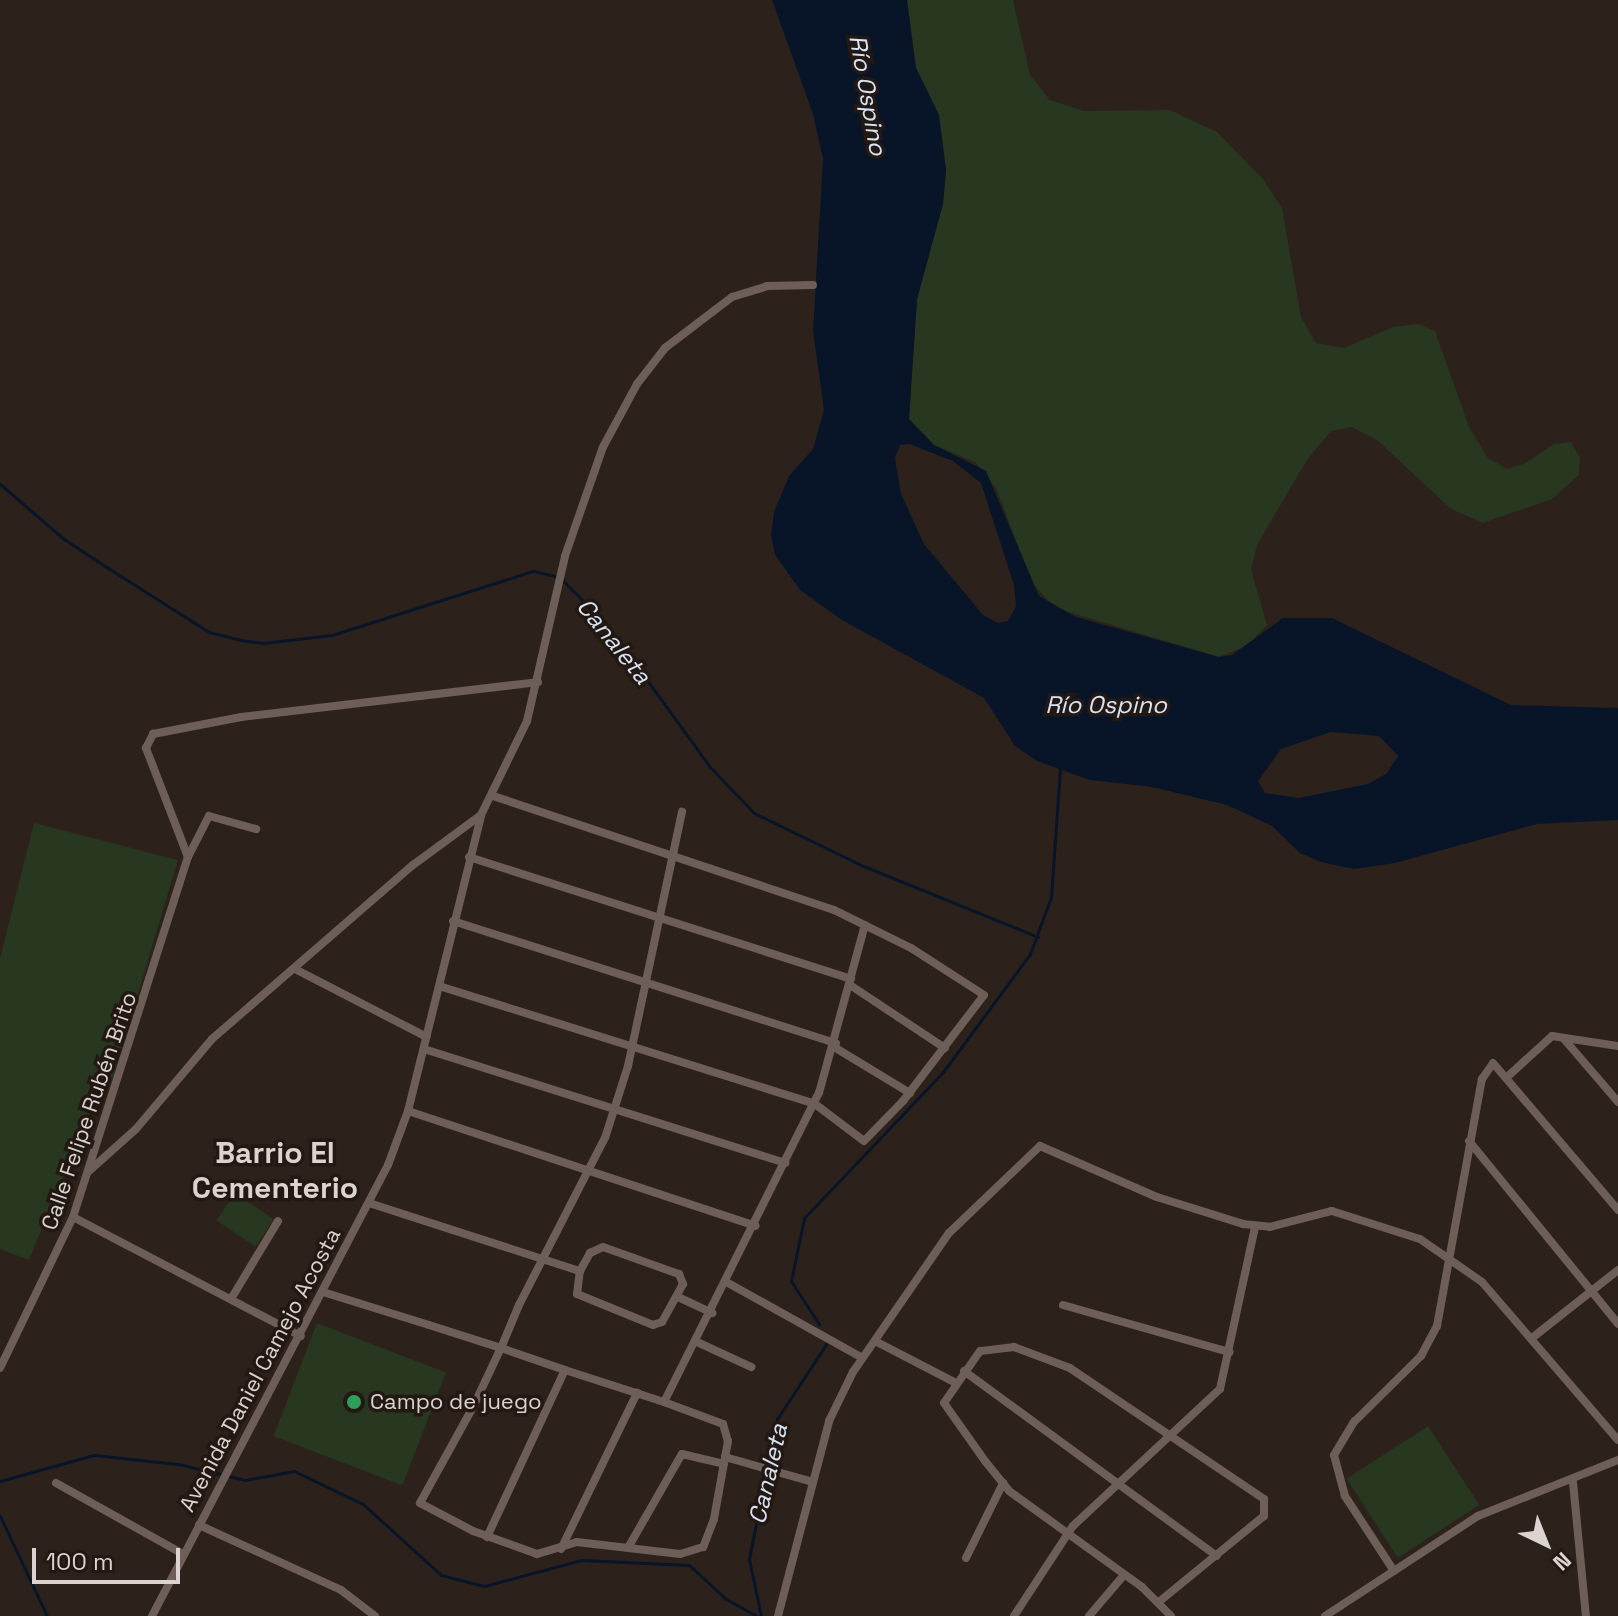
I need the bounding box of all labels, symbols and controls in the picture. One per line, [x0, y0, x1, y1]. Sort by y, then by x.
water label: Río Ospino [843, 33, 893, 157]
water label: Canaleta [571, 592, 657, 690]
water label: Río Ospino [1045, 691, 1167, 719]
street label: Calle Felipe Rubén Brito [36, 989, 142, 1233]
district label: Barrio El Cementerio [192, 1135, 358, 1206]
street label: Avenida Daniel Camejo Acosta [174, 1224, 346, 1516]
place label: Campo de juego [370, 1389, 542, 1415]
marker: Campo de juego [345, 1393, 363, 1411]
water label: Canaleta [742, 1421, 794, 1527]
north arrow [1506, 1504, 1586, 1584]
scale bar [36, 1532, 184, 1582]
text: 100 m [46, 1546, 114, 1577]
text: N [1547, 1546, 1577, 1577]

